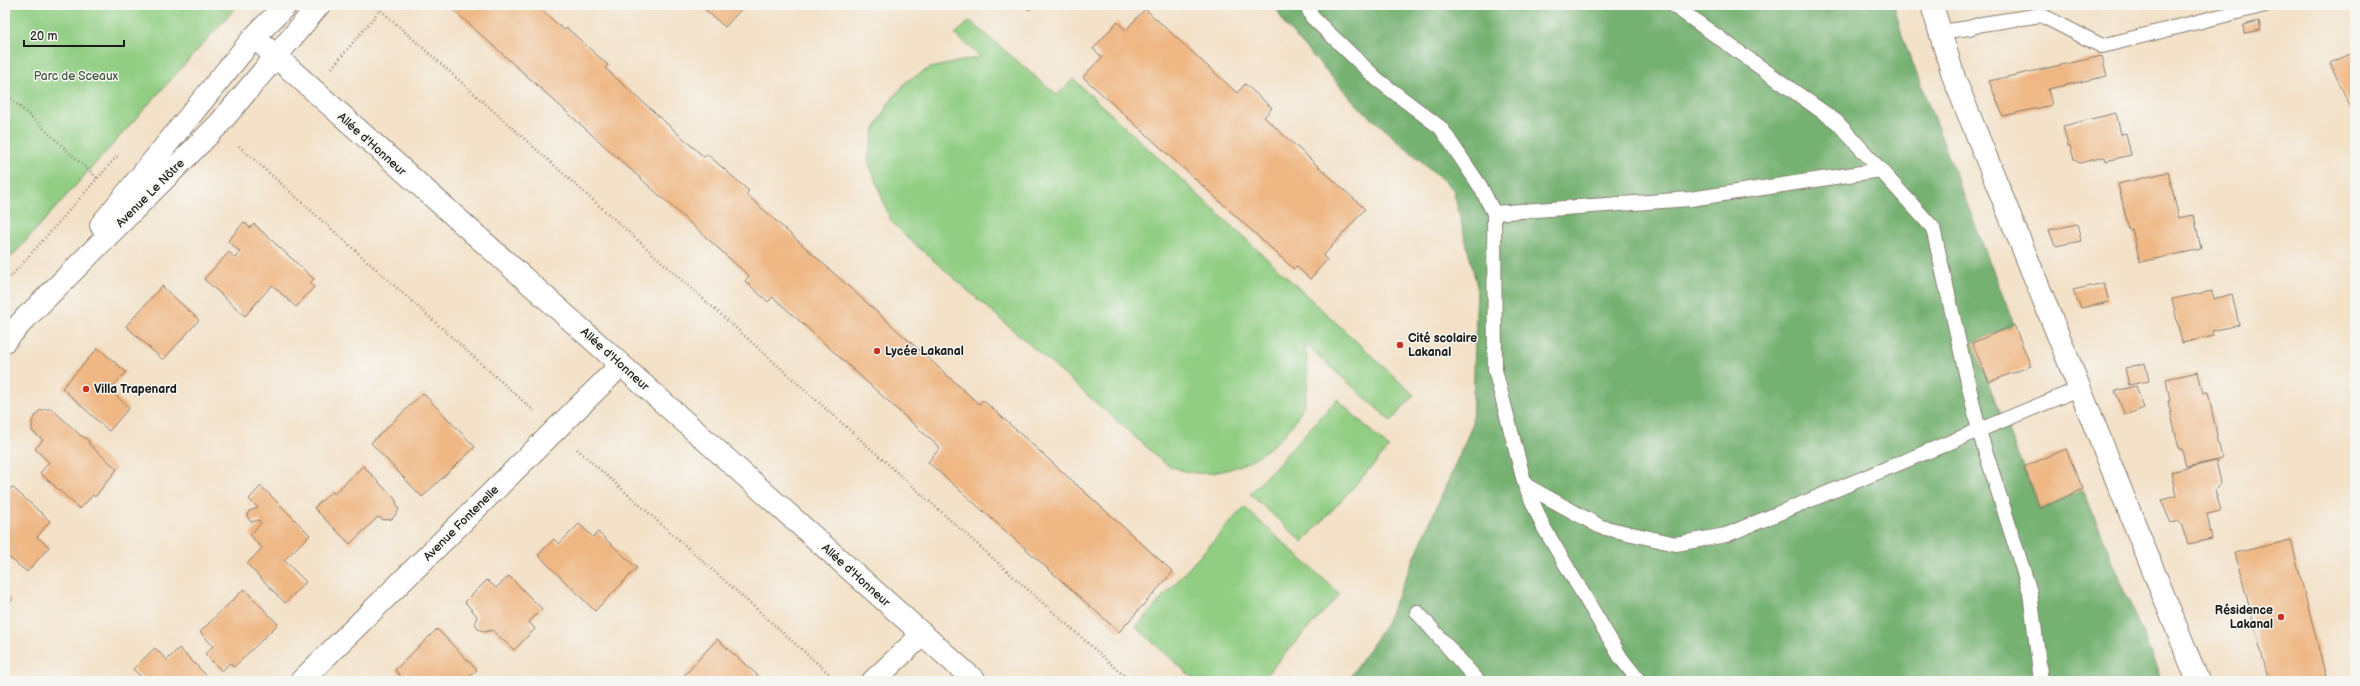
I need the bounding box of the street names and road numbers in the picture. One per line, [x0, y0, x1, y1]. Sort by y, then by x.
street label: Allée d'Honneur [334, 110, 410, 179]
street label: Avenue Le Nôtre [113, 156, 188, 231]
street label: Allée d'Honneur [577, 325, 653, 394]
street label: Avenue Fontenelle [420, 482, 502, 564]
street label: Allée d'Honneur [818, 541, 894, 610]

